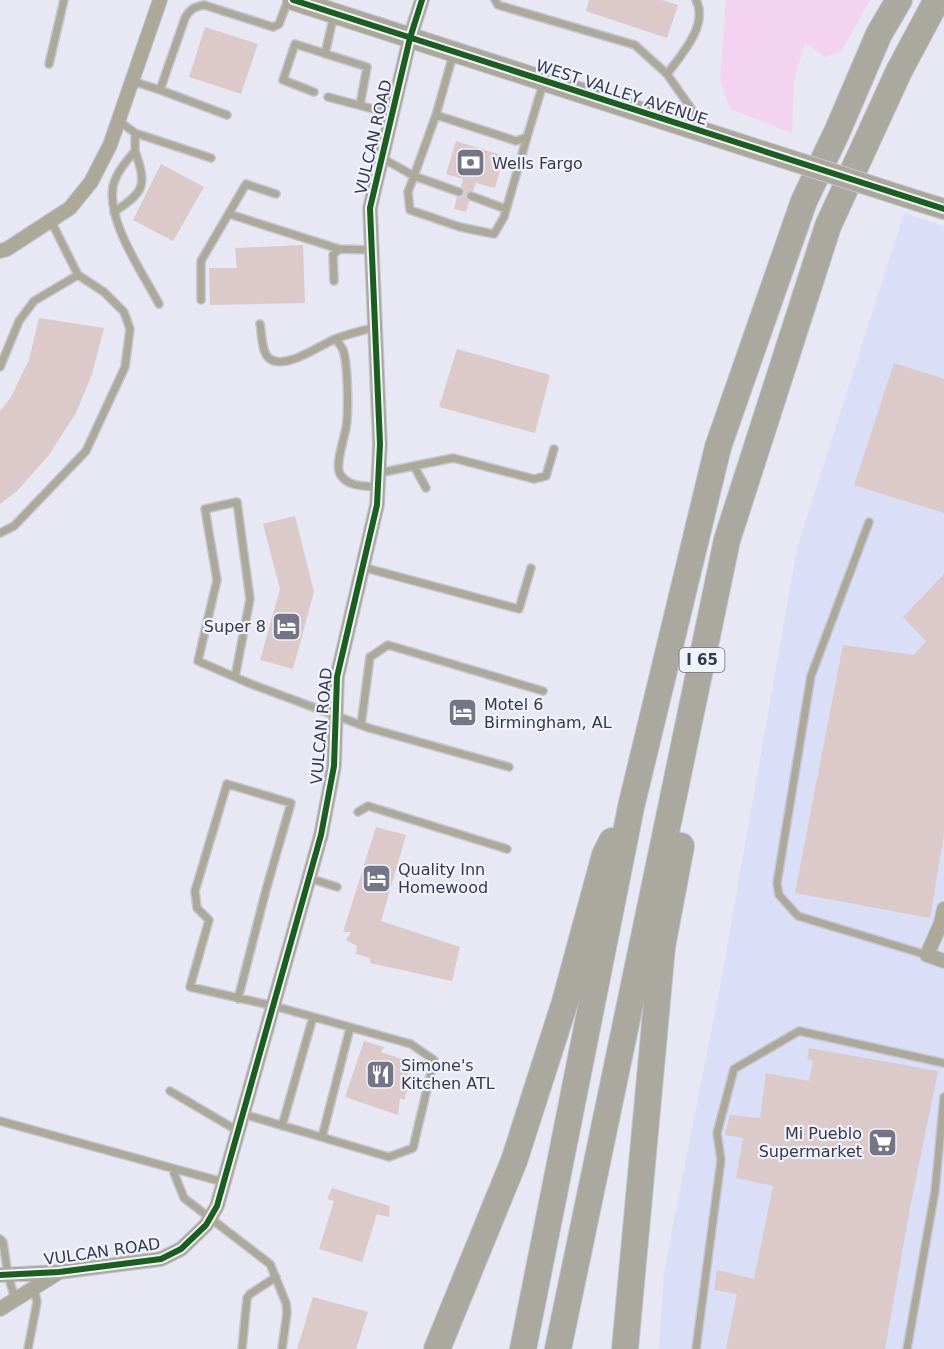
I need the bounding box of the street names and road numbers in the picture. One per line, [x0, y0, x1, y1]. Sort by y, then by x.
street label: WEST VALLEY AVENUE [534, 56, 710, 129]
street label: VULCAN ROAD [351, 78, 396, 196]
road number: I 65 [680, 648, 724, 672]
street label: VULCAN ROAD [307, 667, 336, 785]
street label: VULCAN ROAD [43, 1234, 162, 1269]

